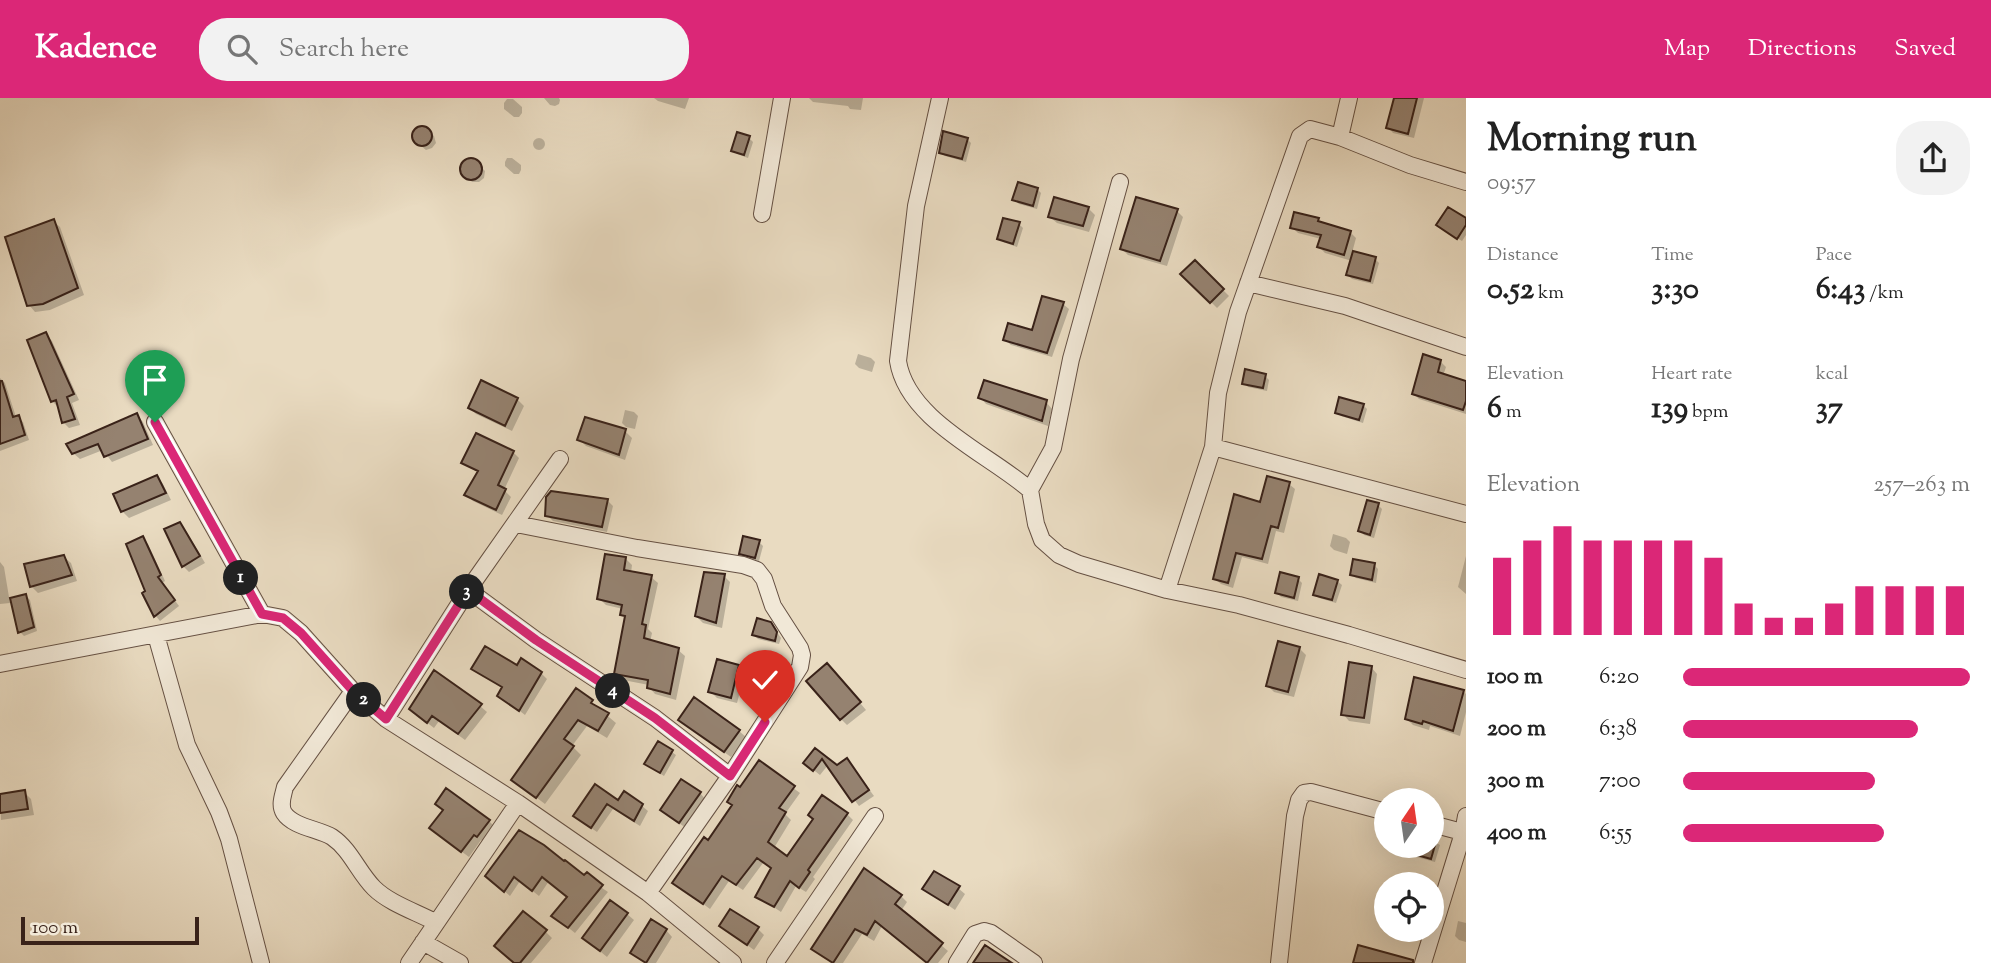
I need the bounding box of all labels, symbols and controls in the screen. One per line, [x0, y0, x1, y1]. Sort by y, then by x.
search box [199, 18, 689, 81]
text: Kadence [35, 25, 157, 73]
icon: search [223, 30, 261, 68]
text: Search here [279, 31, 409, 68]
text: Map [1664, 32, 1710, 66]
text: Directions [1748, 32, 1856, 66]
text: Saved [1894, 32, 1956, 66]
text: Morning run [1487, 114, 1697, 168]
button: share [1896, 121, 1970, 195]
text: 09:57 [1487, 167, 1536, 200]
text: Distance [1487, 242, 1559, 269]
text: Time [1651, 242, 1694, 269]
text: Pace [1816, 242, 1852, 269]
text: 0.52 [1487, 269, 1534, 312]
text: 3:30 [1651, 269, 1699, 312]
text: 6:43 [1816, 269, 1865, 312]
text: km [1534, 280, 1564, 307]
text: /km [1865, 280, 1904, 307]
pin [125, 350, 185, 422]
icon: arrive [136, 361, 174, 399]
text: Elevation [1487, 361, 1564, 388]
text: Heart rate [1651, 361, 1732, 388]
text: kcal [1816, 361, 1848, 388]
text: 6 [1487, 388, 1502, 431]
text: 139 [1651, 388, 1688, 431]
text: 37 [1816, 388, 1843, 431]
text: m [1502, 399, 1522, 426]
text: bpm [1688, 399, 1728, 426]
text: Elevation [1487, 469, 1580, 502]
text: 257–263 m [1874, 469, 1970, 502]
pin: 1 [224, 560, 258, 596]
text: 1 [237, 564, 244, 591]
pin: 3 [449, 574, 484, 610]
text: 3 [463, 578, 470, 605]
pin [735, 650, 795, 722]
icon: check [746, 661, 784, 699]
text: 100 m [1487, 661, 1543, 694]
text: 6:20 [1599, 661, 1639, 694]
pin: 4 [596, 674, 630, 708]
text: 4 [608, 677, 617, 704]
pin: 2 [346, 682, 382, 718]
text: 2 [359, 686, 368, 713]
text: 200 m [1487, 713, 1546, 746]
text: 6:38 [1599, 713, 1637, 746]
text: 300 m [1487, 765, 1544, 798]
text: 7:00 [1599, 765, 1641, 798]
north arrow [1374, 788, 1444, 858]
map controls [1374, 788, 1444, 942]
text: 400 m [1487, 817, 1547, 850]
text: 6:55 [1599, 817, 1632, 850]
button: locate [1374, 872, 1444, 942]
scale bar [21, 914, 200, 946]
text: 100 m [32, 915, 78, 942]

